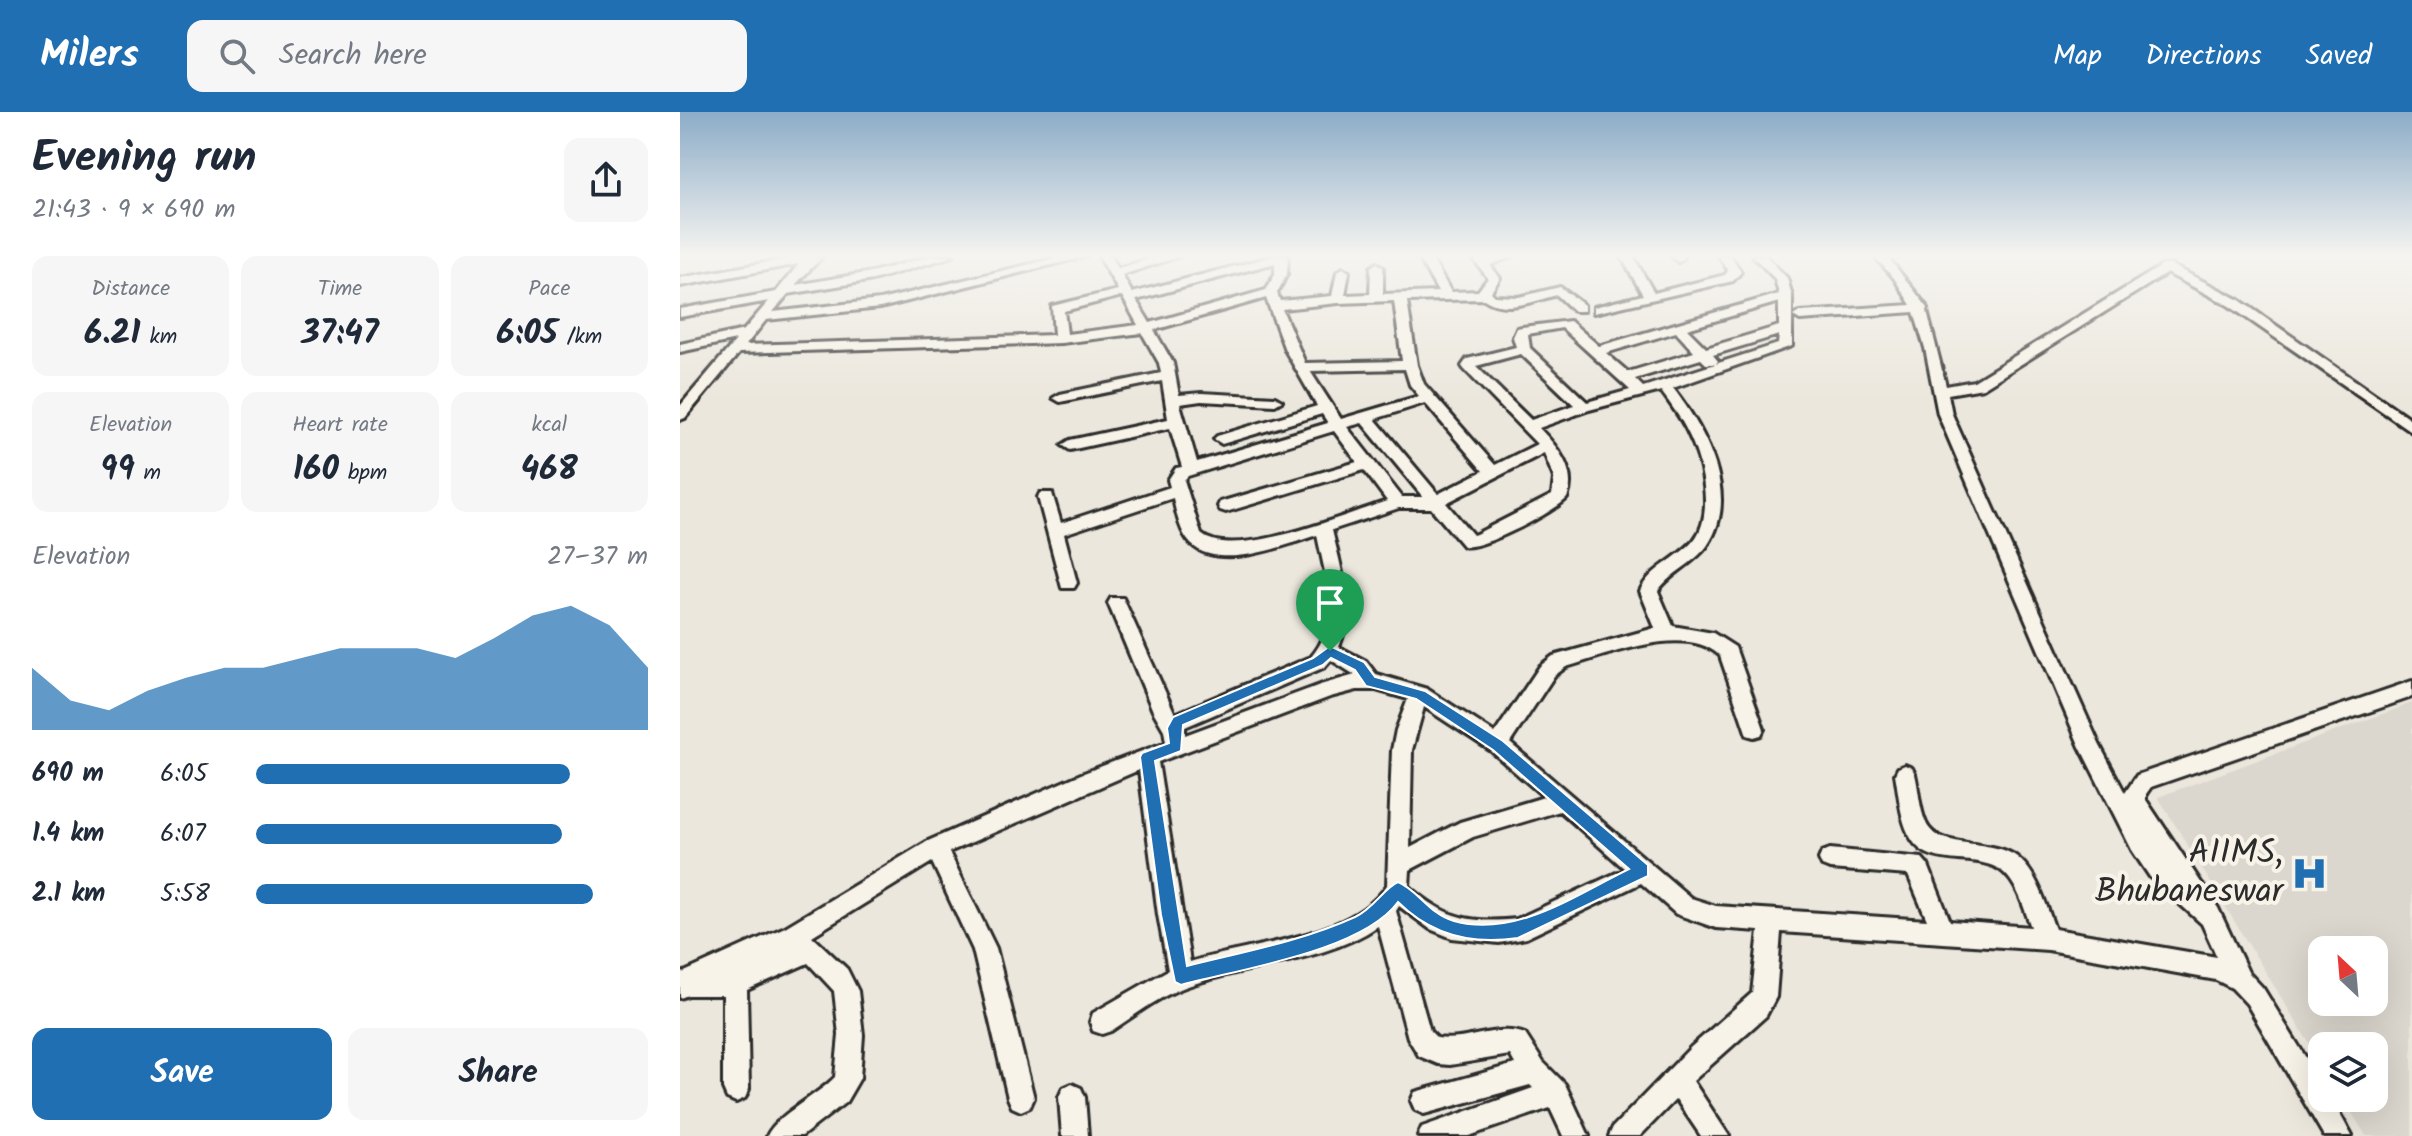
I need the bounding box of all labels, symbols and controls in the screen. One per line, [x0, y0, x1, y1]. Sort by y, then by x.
search box [187, 20, 747, 92]
text: Milers [40, 26, 139, 86]
text: Search here [279, 32, 427, 80]
icon: search [215, 34, 259, 78]
text: Map [2053, 34, 2102, 79]
text: Directions [2146, 34, 2262, 79]
text: Saved [2306, 34, 2372, 79]
text: Evening run [32, 124, 256, 194]
button: share [564, 138, 648, 222]
text: 21:43 · 9 × 690 m [32, 189, 235, 231]
text: Distance [91, 272, 170, 307]
text: Time [318, 272, 362, 307]
text: Pace [528, 272, 570, 307]
text: 6.21 [84, 307, 141, 361]
text: 37:47 [301, 307, 379, 361]
text: 6:05 [496, 307, 558, 361]
text: km [141, 320, 177, 355]
text: /km [558, 320, 602, 355]
text: Elevation [89, 408, 172, 443]
text: Heart rate [292, 408, 388, 443]
text: kcal [531, 408, 567, 443]
text: 99 [100, 443, 135, 497]
text: 160 [293, 443, 339, 497]
text: 468 [521, 443, 578, 497]
text: m [135, 456, 161, 491]
text: bpm [339, 456, 387, 491]
text: Elevation [32, 536, 130, 578]
text: 27–37 m [547, 536, 648, 578]
pin [1296, 569, 1364, 651]
icon: arrive [1308, 581, 1352, 625]
text: 690 m [32, 753, 104, 795]
text: 6:05 [160, 753, 208, 795]
text: 1.4 km [32, 813, 104, 855]
text: 6:07 [160, 813, 206, 855]
place label: AIIMS, Bhubaneswar [2095, 827, 2285, 920]
hospital icon: AIIMS, Bhubaneswar [2290, 855, 2328, 893]
text: 2.1 km [32, 873, 105, 915]
text: 5:58 [160, 873, 210, 915]
north arrow [2308, 936, 2388, 1016]
map controls [2308, 936, 2388, 1112]
button: Save [32, 1028, 332, 1120]
button: Share [348, 1028, 648, 1120]
button: layers [2308, 1032, 2388, 1112]

